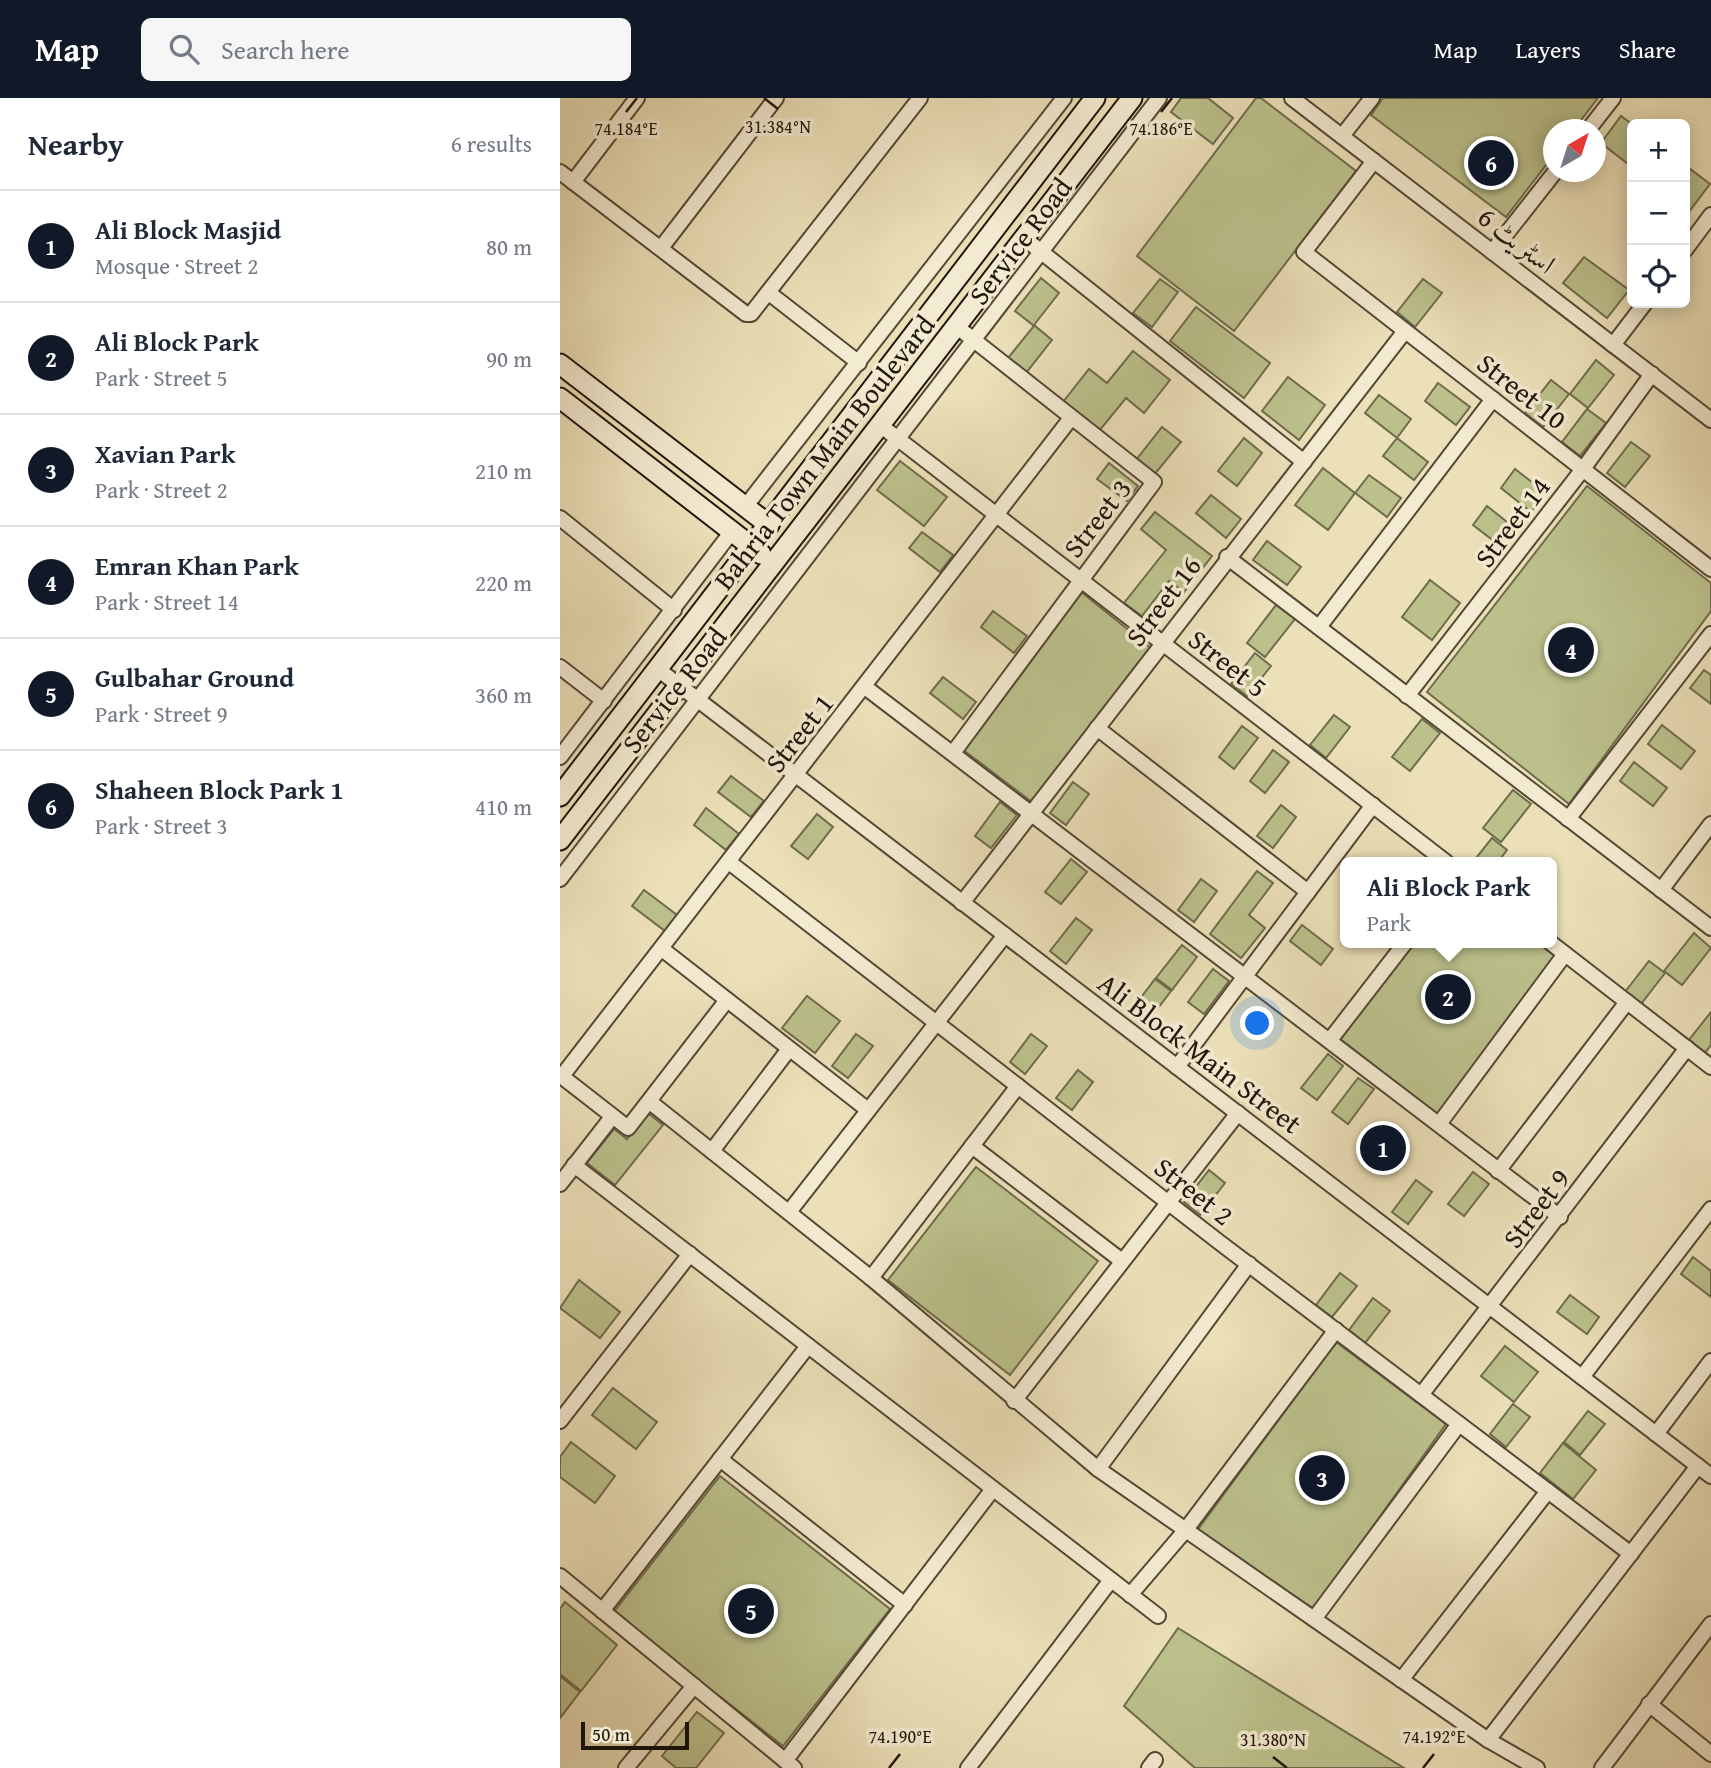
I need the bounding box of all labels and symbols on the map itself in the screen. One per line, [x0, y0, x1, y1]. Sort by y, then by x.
text: 31.384°N [745, 113, 811, 140]
text: 74.184°E [594, 115, 658, 142]
text: 74.186°E [1129, 115, 1193, 142]
north arrow [1543, 119, 1606, 182]
pin: 6 [1468, 137, 1514, 189]
street label: Service Road [958, 168, 1081, 313]
street label: اسٹریٹ 6 [1470, 196, 1565, 283]
street label: Bahria Town Main Boulevard [703, 305, 944, 598]
street label: Street 10 [1469, 342, 1576, 439]
street label: Street 14 [1464, 468, 1559, 576]
street label: Street 3 [1053, 469, 1141, 566]
street label: Street 16 [1115, 547, 1210, 655]
street label: Service Road [611, 618, 736, 762]
street label: Street 5 [1180, 619, 1277, 707]
pin: 4 [1548, 624, 1594, 676]
street label: Street 1 [755, 684, 843, 781]
street label: Ali Block Main Street [1090, 962, 1311, 1143]
pin: 2 [1425, 971, 1471, 1023]
your location [1240, 1006, 1274, 1040]
pin: 1 [1360, 1122, 1406, 1174]
street label: Street 2 [1146, 1147, 1243, 1235]
street label: Street 9 [1492, 1159, 1579, 1256]
pin: 3 [1299, 1452, 1345, 1504]
pin: 5 [728, 1585, 774, 1637]
scale bar [581, 1719, 690, 1751]
text: 74.190°E [868, 1723, 932, 1750]
text: 74.192°E [1402, 1723, 1466, 1750]
text: 31.380°N [1240, 1726, 1306, 1753]

